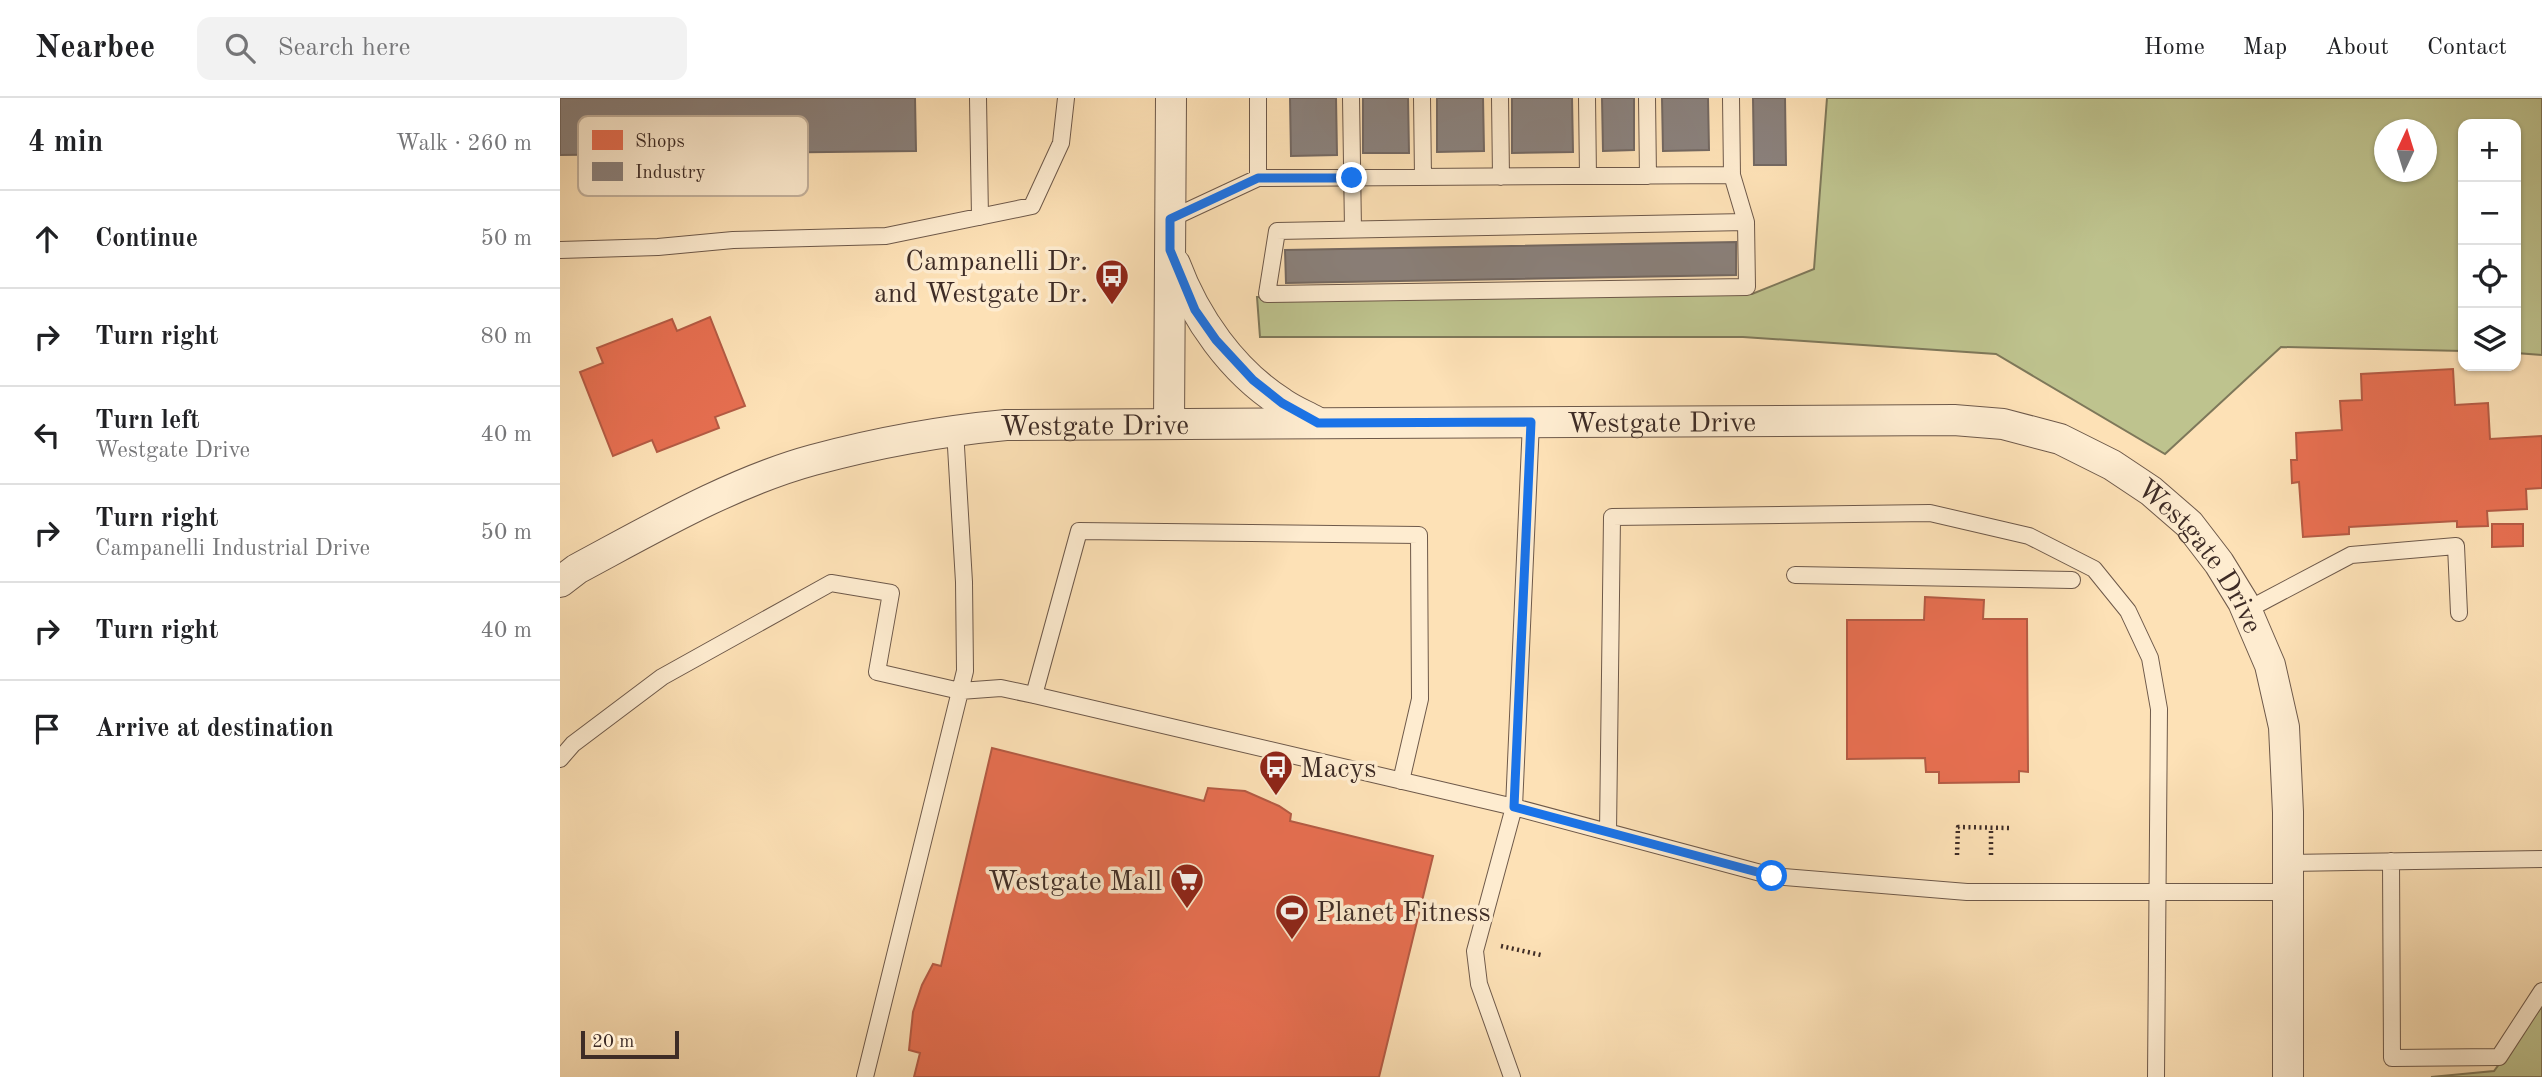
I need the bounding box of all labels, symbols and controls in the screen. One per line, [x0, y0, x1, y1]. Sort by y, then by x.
search box [197, 17, 687, 80]
icon: search [221, 29, 259, 67]
text: Nearbee [35, 32, 155, 65]
text: Search here [277, 35, 411, 61]
text: Home [2144, 36, 2205, 60]
text: Map [2243, 36, 2287, 60]
text: About [2325, 36, 2389, 60]
text: Contact [2427, 36, 2507, 60]
legend [578, 116, 808, 196]
north arrow [2374, 119, 2437, 182]
map controls [2458, 119, 2521, 371]
button: + [2458, 119, 2521, 182]
text: 4 min [28, 128, 103, 158]
text: Walk · 260 m [396, 132, 532, 155]
text: Shops [635, 133, 685, 152]
route end [1336, 162, 1367, 193]
text: Industry [635, 164, 706, 183]
button: − [2458, 182, 2521, 245]
icon: ahead [28, 220, 66, 258]
text: Continue [95, 226, 198, 252]
text: 50 m [481, 227, 532, 250]
button: locate [2458, 245, 2521, 308]
place label: Campanelli Dr. and Westgate Dr. [874, 249, 1088, 309]
bus stop icon: Campanelli Dr. and Westgate Dr. [1093, 257, 1131, 306]
button: layers [2458, 308, 2521, 371]
icon: right [28, 318, 66, 356]
text: Turn right [95, 324, 218, 350]
text: 80 m [481, 325, 532, 348]
text: Turn left [95, 408, 200, 434]
street label: Westgate Drive [1567, 410, 1756, 439]
street label: Westgate Drive [1000, 413, 1189, 442]
icon: left [28, 416, 66, 454]
text: 40 m [481, 423, 532, 446]
text: Westgate Drive [95, 439, 250, 462]
street label: Westgate Drive [2131, 475, 2266, 638]
text: Turn right [95, 506, 218, 532]
icon: right [28, 514, 66, 552]
text: 50 m [481, 521, 532, 544]
text: Campanelli Industrial Drive [95, 537, 370, 560]
icon: right [28, 612, 66, 650]
text: Turn right [95, 618, 218, 644]
text: 40 m [481, 619, 532, 642]
icon: arrive [28, 710, 66, 748]
text: Arrive at destination [95, 716, 334, 742]
bus stop icon: Macys [1257, 748, 1295, 797]
place label: Macys [1300, 756, 1377, 784]
route start [1756, 860, 1787, 891]
supermarket icon: Westgate Mall [1168, 861, 1206, 910]
place label: Westgate Mall [988, 869, 1162, 897]
sports icon: Planet Fitness [1273, 892, 1311, 941]
place label: Planet Fitness [1316, 900, 1491, 928]
scale bar [581, 1028, 679, 1060]
text: 20 m [592, 1033, 634, 1052]

